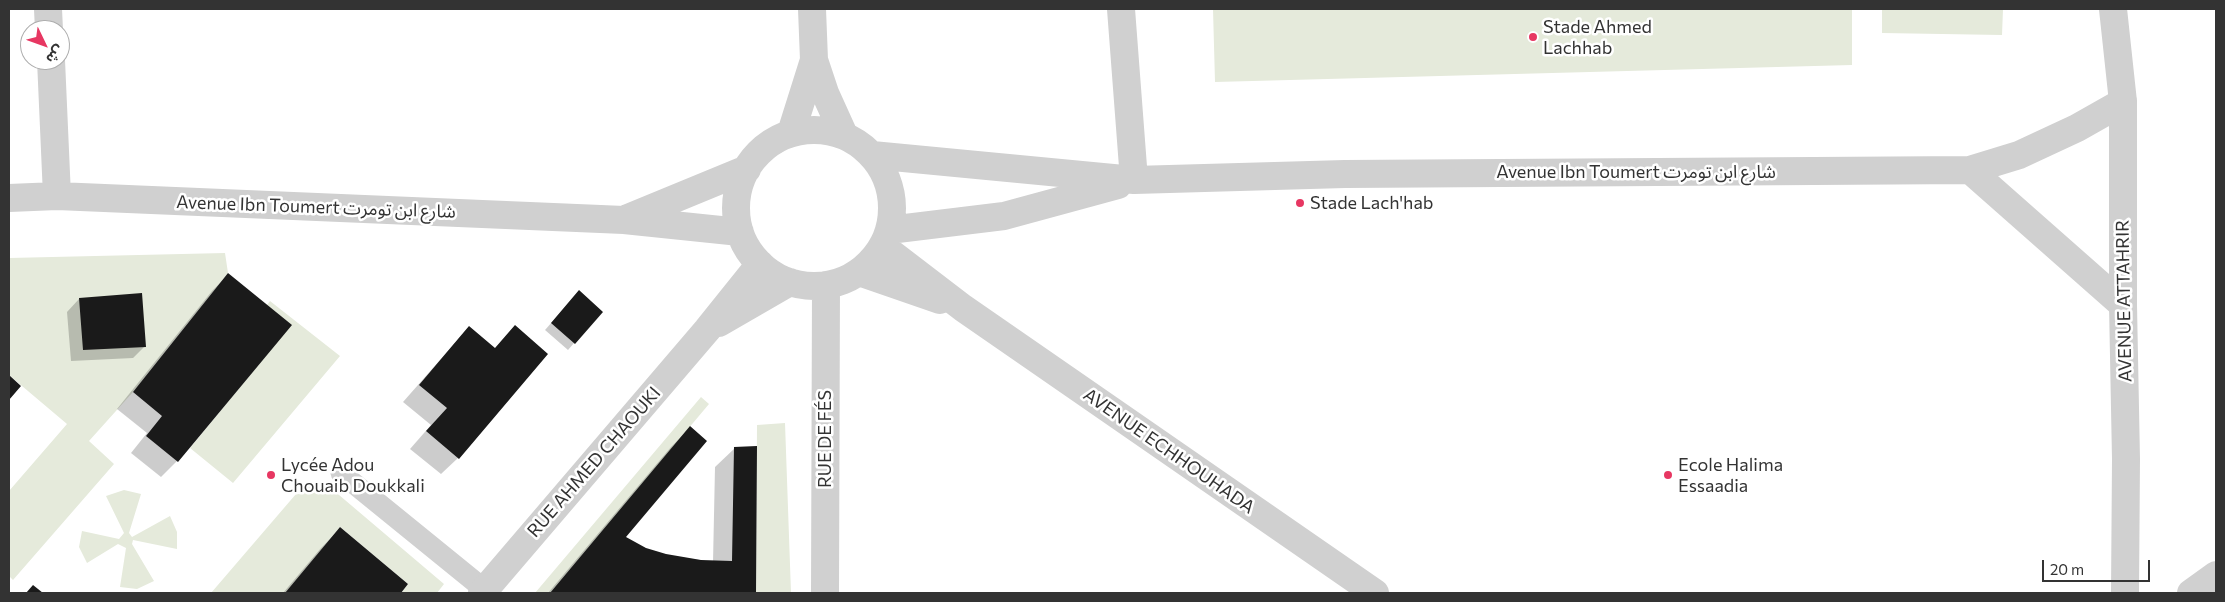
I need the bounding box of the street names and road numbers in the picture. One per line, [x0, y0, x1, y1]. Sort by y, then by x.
street label: Avenue Ibn Toumert شارع ابن تومرت [1496, 161, 1776, 183]
street label: Avenue Ibn Toumert شارع ابن تومرت [176, 191, 456, 223]
street label: AVENUE ATTAHRIR [2112, 220, 2136, 382]
street label: RUE AHMED CHAOUKI [523, 382, 665, 542]
street label: AVENUE ECHHOUHADA [1079, 384, 1259, 518]
street label: RUE DE FÉS [814, 390, 836, 488]

